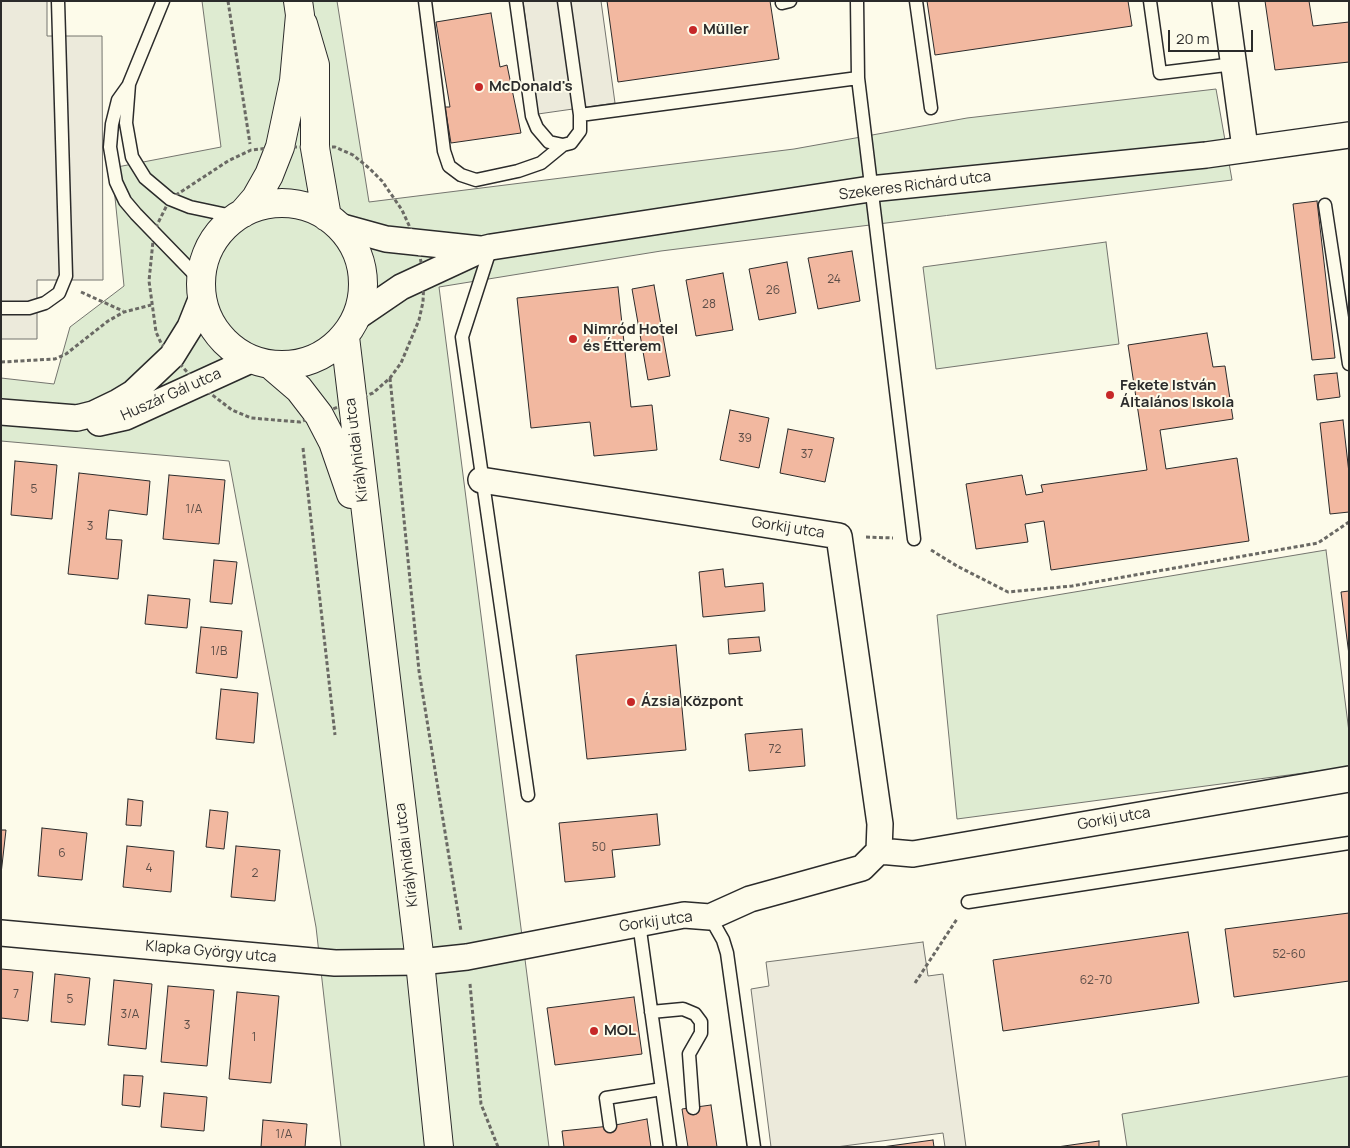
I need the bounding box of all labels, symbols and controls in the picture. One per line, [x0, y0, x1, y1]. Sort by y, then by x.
scale bar [1170, 20, 1255, 52]
place label: Müller [703, 21, 749, 39]
marker: Müller [687, 24, 699, 36]
text: 20 m [1176, 28, 1209, 49]
place label: McDonald's [489, 78, 573, 96]
marker: McDonald's [473, 81, 485, 93]
street label: Szekeres Richárd utca [838, 168, 992, 204]
house number: 24 [827, 273, 841, 287]
house number: 26 [766, 284, 780, 298]
house number: 28 [702, 298, 716, 312]
place label: Nimród Hotel és Étterem [583, 321, 678, 356]
marker: Nimród Hotel és Étterem [567, 333, 579, 345]
street label: Huszár Gál utca [118, 365, 224, 425]
place label: Fekete István Általános Iskola [1120, 377, 1234, 412]
marker: Fekete István Általános Iskola [1104, 389, 1116, 401]
street label: Királyhidai utca [342, 397, 372, 503]
house number: 39 [738, 432, 752, 446]
house number: 37 [801, 448, 813, 462]
house number: 5 [31, 483, 37, 497]
house number: 1/A [186, 503, 202, 517]
street label: Gorkij utca [750, 513, 826, 543]
house number: 3 [87, 520, 93, 534]
house number: 1/B [211, 645, 227, 659]
place label: Ázsia Központ [641, 693, 743, 711]
marker: Ázsia Központ [625, 696, 637, 708]
house number: 72 [769, 743, 781, 757]
street label: Királyhidai utca [392, 802, 422, 908]
street label: Gorkij utca [1076, 804, 1152, 834]
house number: 50 [592, 841, 606, 855]
house number: 6 [58, 847, 66, 861]
house number: 4 [145, 862, 153, 876]
house number: 2 [252, 867, 258, 881]
street label: Gorkij utca [618, 908, 694, 936]
street label: Klapka György utca [145, 937, 277, 967]
house number: 52-60 [1272, 948, 1306, 962]
house number: 62-70 [1080, 974, 1112, 988]
house number: 7 [13, 988, 19, 1002]
house number: 5 [67, 993, 73, 1007]
house number: 3/A [121, 1008, 139, 1022]
house number: 3 [184, 1019, 190, 1033]
place label: MOL [604, 1022, 636, 1040]
marker: MOL [588, 1025, 600, 1037]
house number: 1 [252, 1031, 256, 1045]
house number: 1/A [276, 1128, 292, 1142]

